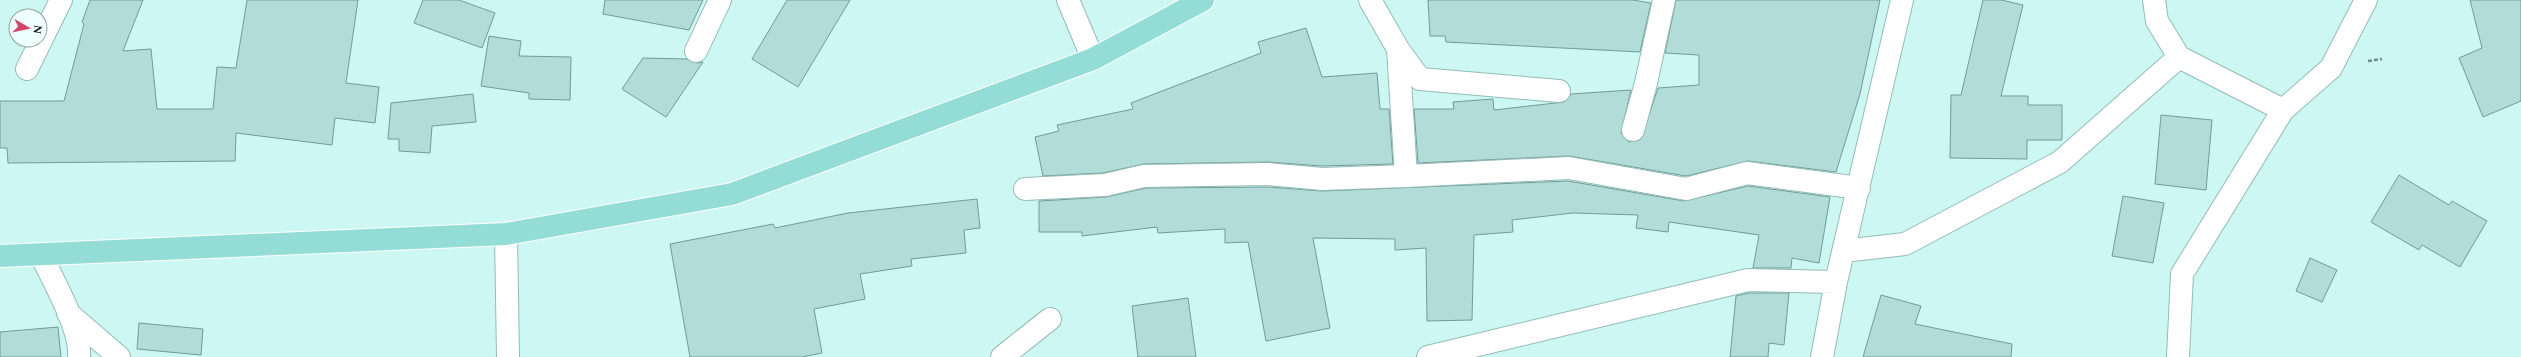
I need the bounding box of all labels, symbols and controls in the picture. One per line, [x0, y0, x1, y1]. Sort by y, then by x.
north arrow [8, 8, 48, 48]
text: N [28, 24, 46, 35]

